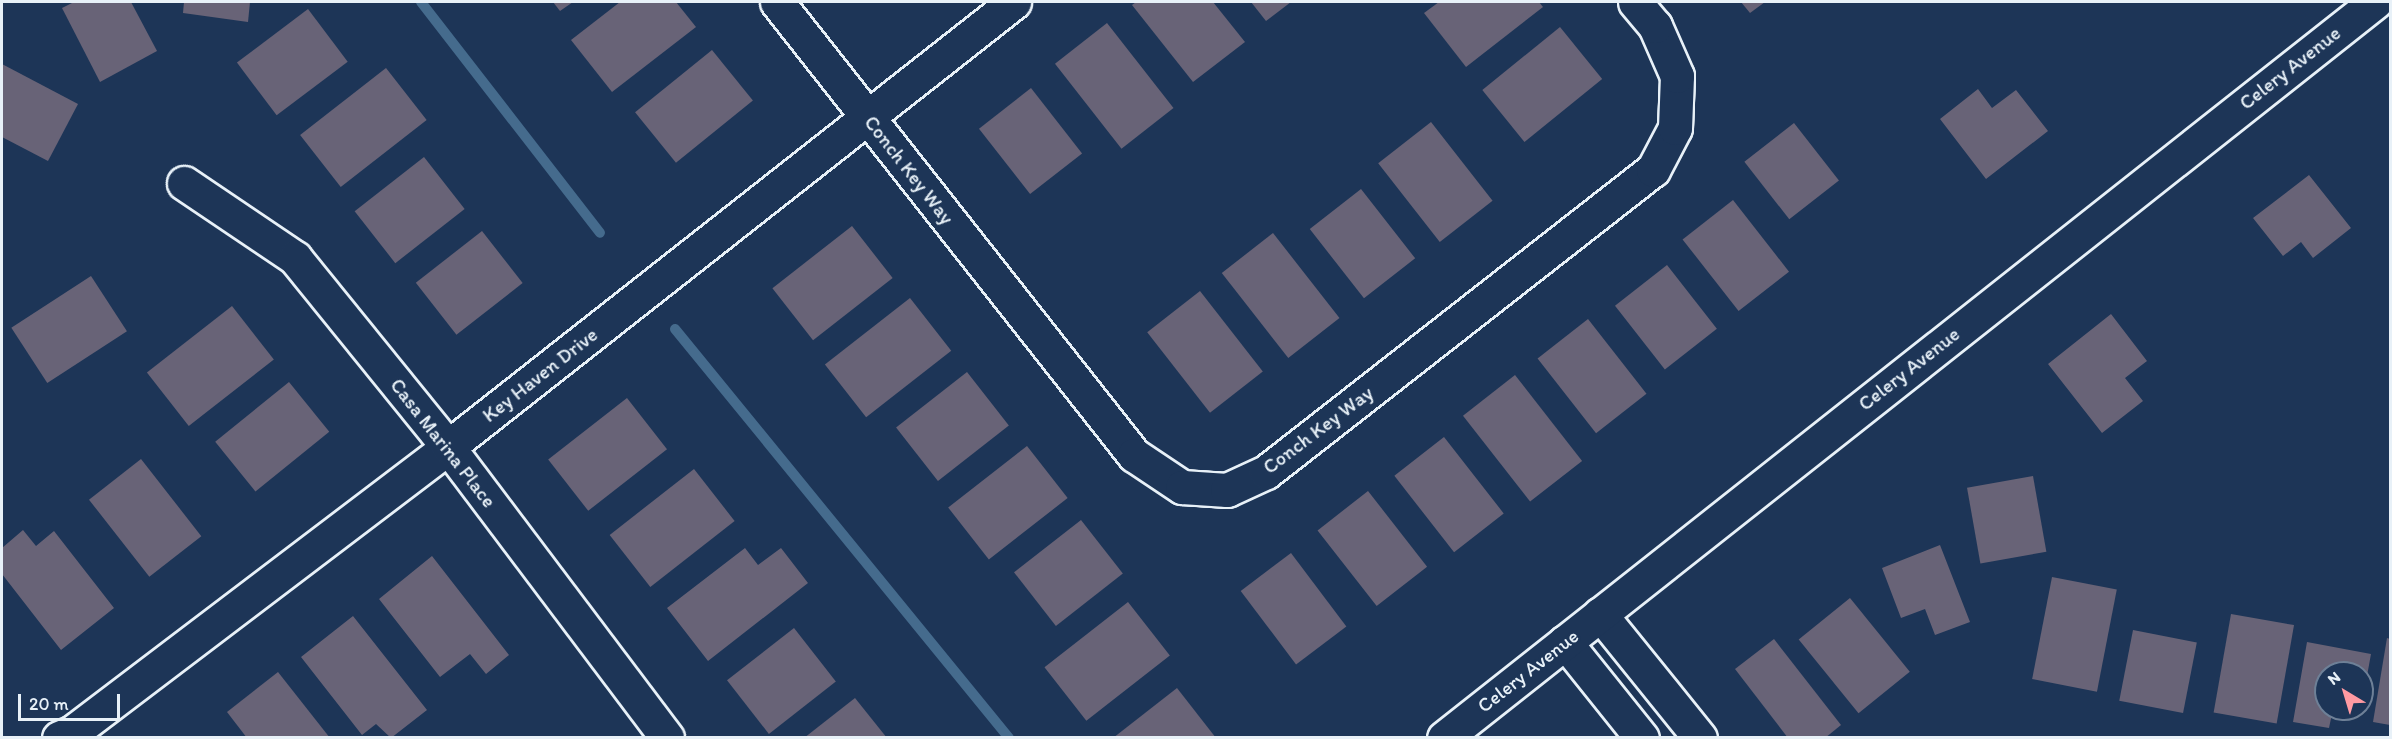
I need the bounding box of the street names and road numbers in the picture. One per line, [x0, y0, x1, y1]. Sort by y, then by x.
street label: Celery Avenue [2235, 21, 2345, 115]
street label: Conch Key Way [859, 111, 959, 229]
street label: Celery Avenue [1854, 322, 1964, 416]
street label: Key Haven Drive [478, 323, 602, 427]
street label: Casa Marina Place [385, 374, 501, 512]
street label: Conch Key Way [1259, 381, 1377, 479]
street label: Celery Avenue [1473, 624, 1583, 718]

